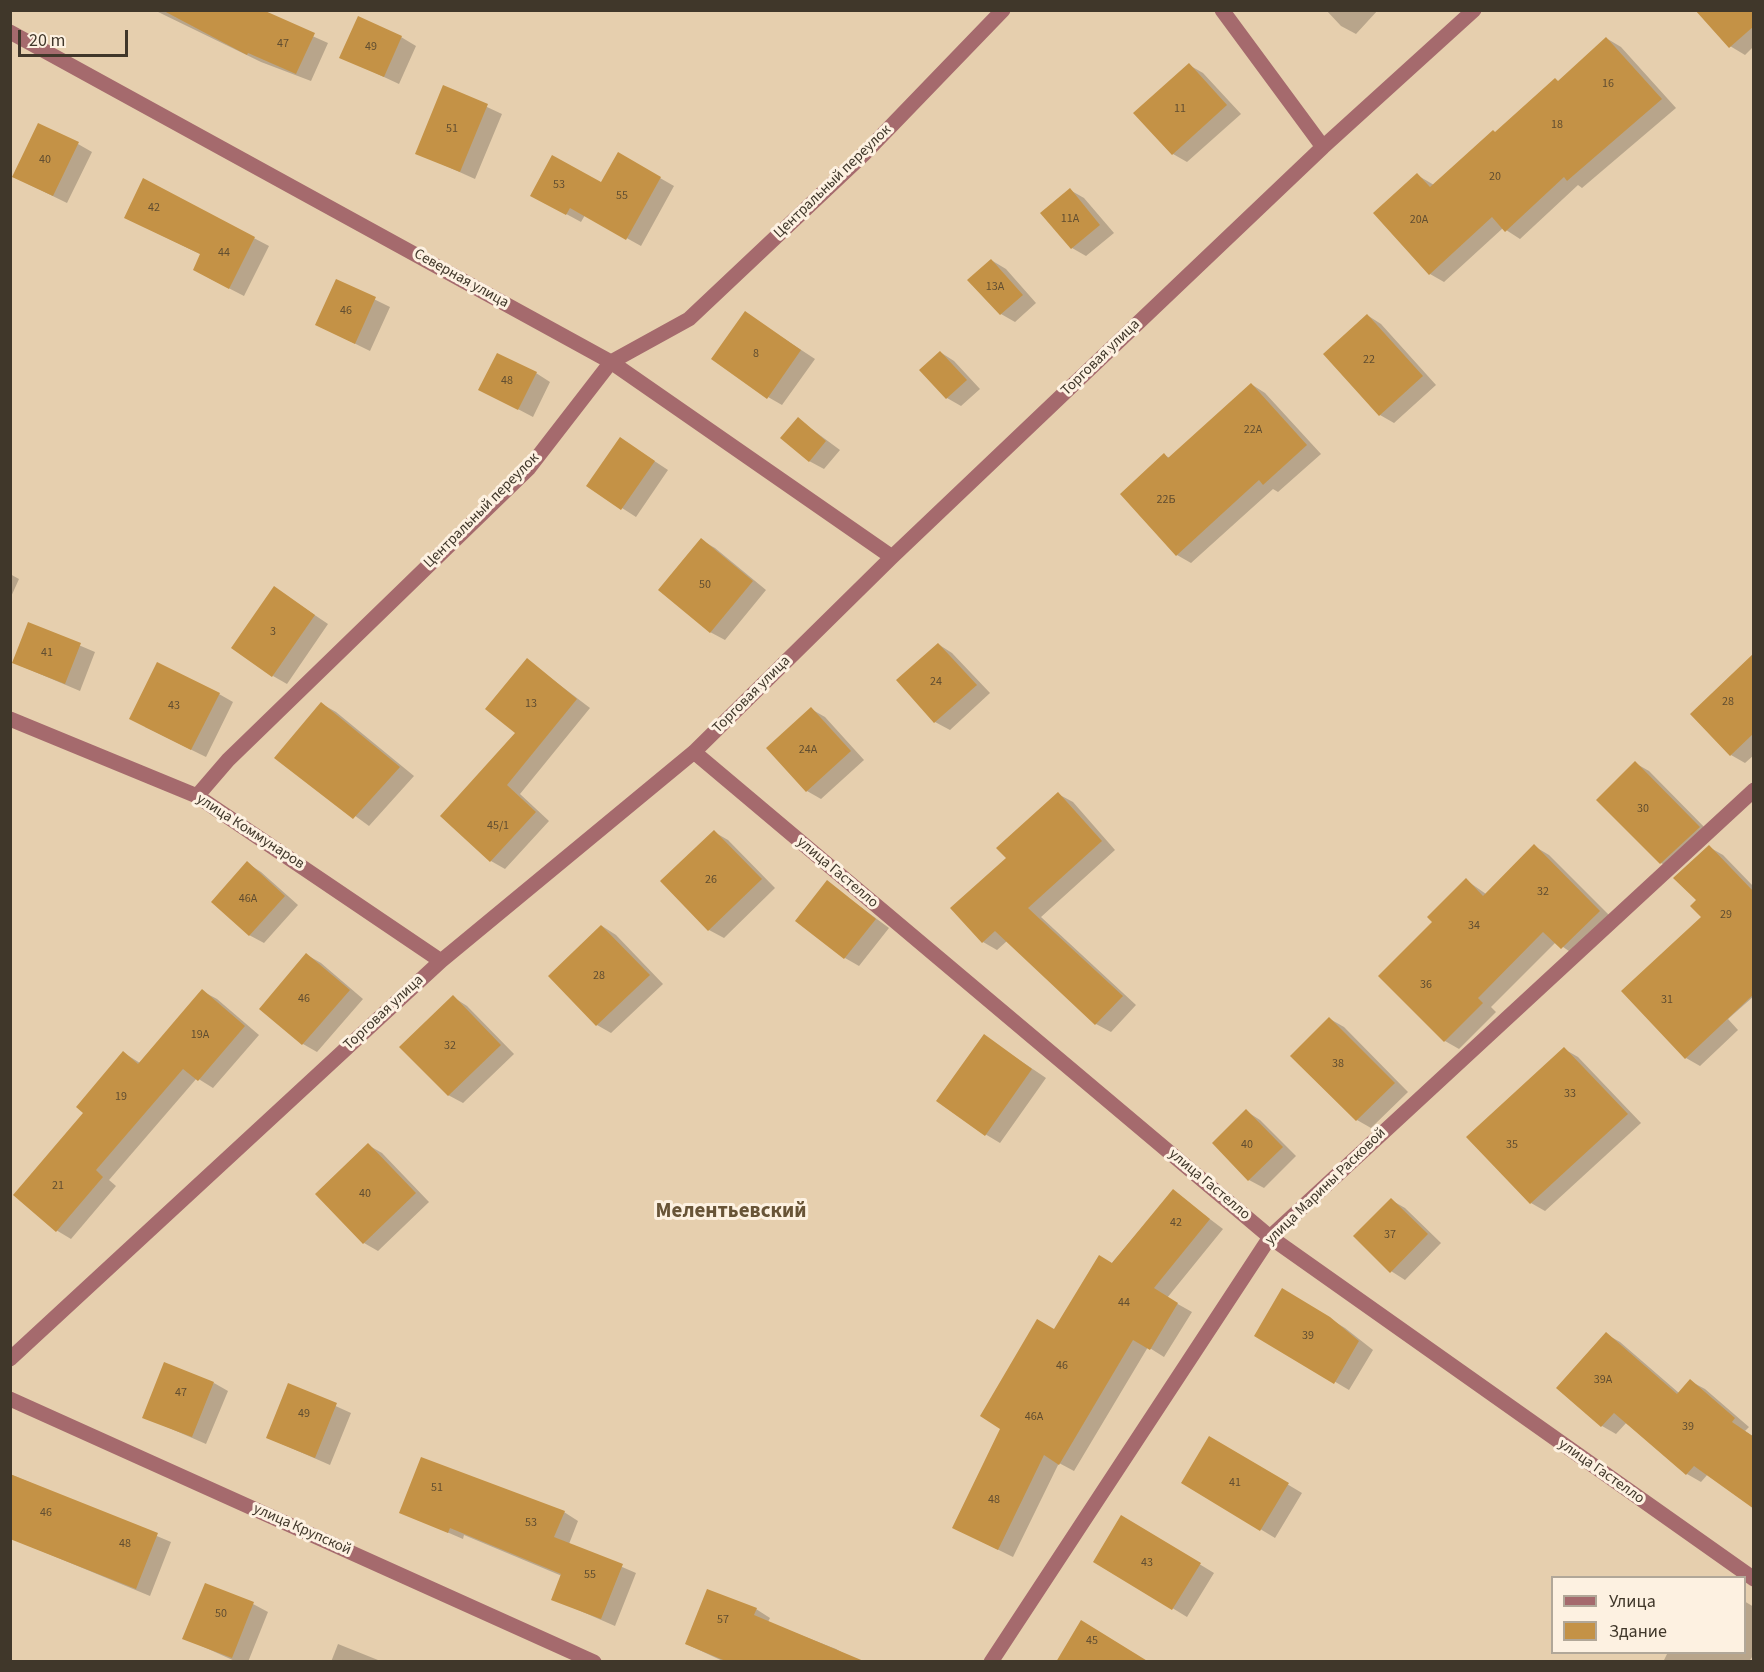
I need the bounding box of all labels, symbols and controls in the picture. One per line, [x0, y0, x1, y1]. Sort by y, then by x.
scale bar [21, 18, 130, 56]
text: 20 m [29, 28, 65, 53]
house number: 47 [277, 37, 289, 51]
house number: 49 [365, 40, 377, 54]
house number: 16 [1602, 77, 1614, 91]
house number: 11 [1174, 102, 1186, 116]
house number: 18 [1551, 118, 1563, 132]
house number: 51 [446, 122, 458, 136]
street label: Центральный переулок [771, 122, 895, 242]
house number: 40 [39, 153, 51, 167]
house number: 20 [1489, 170, 1501, 184]
house number: 53 [553, 178, 565, 192]
house number: 55 [616, 189, 628, 203]
house number: 42 [148, 201, 160, 215]
house number: 11А [1061, 212, 1079, 226]
house number: 20А [1410, 213, 1428, 227]
house number: 44 [218, 246, 230, 260]
street label: Северная улица [411, 246, 511, 312]
house number: 13А [986, 280, 1004, 294]
house number: 46 [340, 304, 352, 318]
street label: Торговая улица [1058, 316, 1144, 400]
house number: 8 [753, 347, 759, 361]
house number: 22 [1363, 353, 1375, 367]
house number: 48 [501, 374, 513, 388]
house number: 22А [1244, 423, 1262, 437]
street label: Центральный переулок [421, 450, 543, 572]
house number: 22Б [1157, 493, 1175, 507]
house number: 50 [699, 578, 711, 592]
house number: 3 [270, 625, 276, 639]
house number: 41 [41, 646, 53, 660]
street label: Торговая улица [709, 652, 795, 738]
house number: 24 [930, 675, 942, 689]
house number: 28 [1722, 695, 1734, 709]
house number: 13 [525, 697, 537, 711]
house number: 43 [168, 699, 180, 713]
house number: 24А [799, 743, 817, 757]
street label: улица Коммунаров [193, 790, 307, 874]
house number: 30 [1637, 802, 1649, 816]
house number: 45/1 [487, 819, 509, 833]
street label: улица Гастелло [793, 834, 881, 912]
house number: 26 [705, 873, 717, 887]
house number: 32 [1537, 885, 1549, 899]
house number: 46А [239, 892, 257, 906]
house number: 29 [1720, 908, 1732, 922]
house number: 34 [1468, 919, 1480, 933]
house number: 28 [593, 969, 605, 983]
street label: Торговая улица [340, 972, 428, 1054]
house number: 36 [1420, 978, 1432, 992]
house number: 46 [298, 992, 310, 1006]
house number: 31 [1661, 993, 1673, 1007]
house number: 19А [191, 1028, 209, 1042]
house number: 32 [444, 1039, 456, 1053]
house number: 38 [1332, 1057, 1344, 1071]
house number: 33 [1564, 1087, 1576, 1101]
house number: 19 [115, 1090, 127, 1104]
street label: улица Марины Расковой [1262, 1125, 1390, 1249]
house number: 40 [1241, 1138, 1253, 1152]
house number: 35 [1506, 1138, 1518, 1152]
street label: улица Гастелло [1165, 1146, 1253, 1224]
house number: 21 [52, 1179, 64, 1193]
house number: 40 [359, 1187, 371, 1201]
district label: Мелентьевский [656, 1199, 806, 1225]
house number: 42 [1170, 1216, 1182, 1230]
house number: 37 [1384, 1228, 1396, 1242]
house number: 44 [1118, 1296, 1130, 1310]
house number: 39 [1302, 1329, 1314, 1343]
house number: 46 [1056, 1359, 1068, 1373]
house number: 39А [1594, 1373, 1612, 1387]
house number: 47 [175, 1386, 187, 1400]
house number: 49 [298, 1407, 310, 1421]
house number: 46А [1025, 1410, 1043, 1424]
house number: 39 [1682, 1420, 1694, 1434]
street label: улица Гастелло [1555, 1436, 1647, 1508]
house number: 41 [1229, 1476, 1241, 1490]
house number: 51 [431, 1481, 443, 1495]
house number: 48 [988, 1493, 1000, 1507]
street label: улица Крупской [250, 1500, 354, 1560]
house number: 46 [40, 1506, 52, 1520]
house number: 53 [525, 1516, 537, 1530]
house number: 48 [119, 1537, 131, 1551]
house number: 43 [1141, 1556, 1153, 1570]
house number: 55 [584, 1568, 596, 1582]
legend [1551, 1576, 1746, 1654]
text: Улица [1609, 1589, 1656, 1614]
house number: 50 [215, 1607, 227, 1621]
house number: 57 [717, 1613, 729, 1627]
text: Здание [1609, 1619, 1667, 1644]
house number: 45 [1086, 1634, 1098, 1648]

